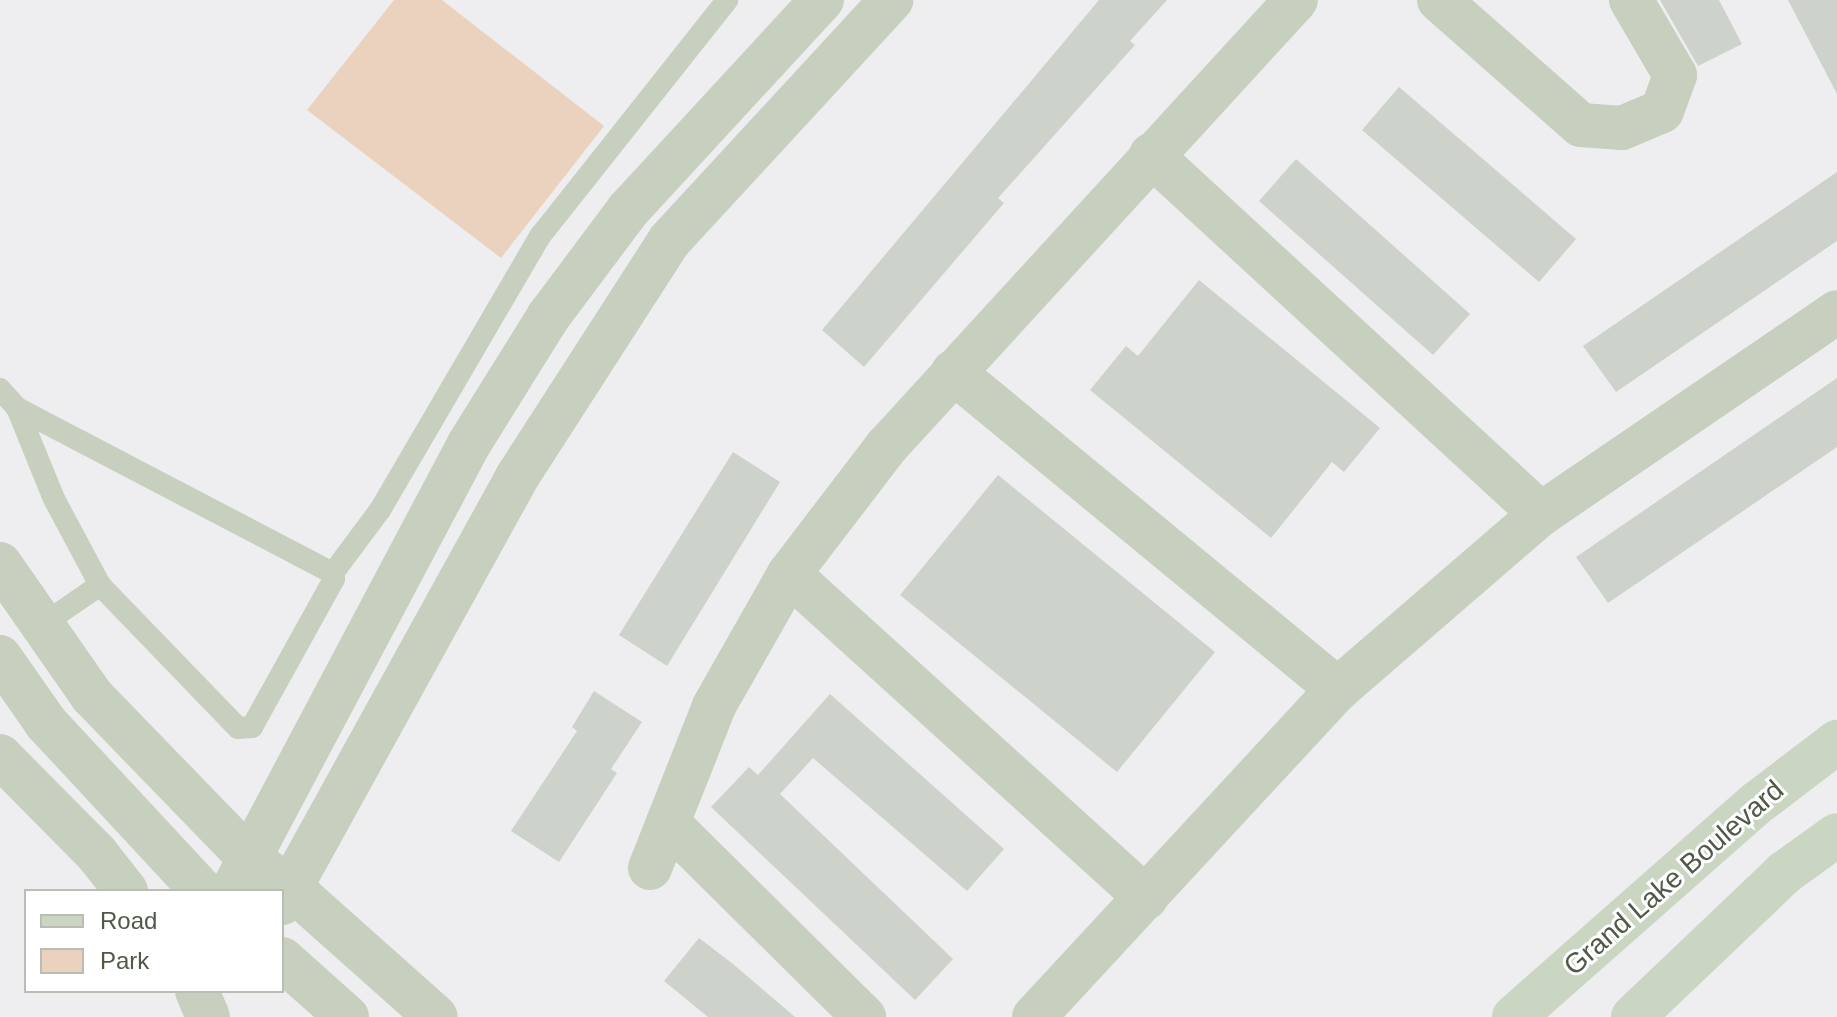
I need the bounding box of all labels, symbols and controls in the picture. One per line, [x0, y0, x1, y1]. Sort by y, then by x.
street label: Grand Lake Boulevard [1557, 773, 1791, 983]
legend [24, 889, 284, 993]
text: Road [100, 907, 157, 934]
text: Park [100, 947, 149, 974]

